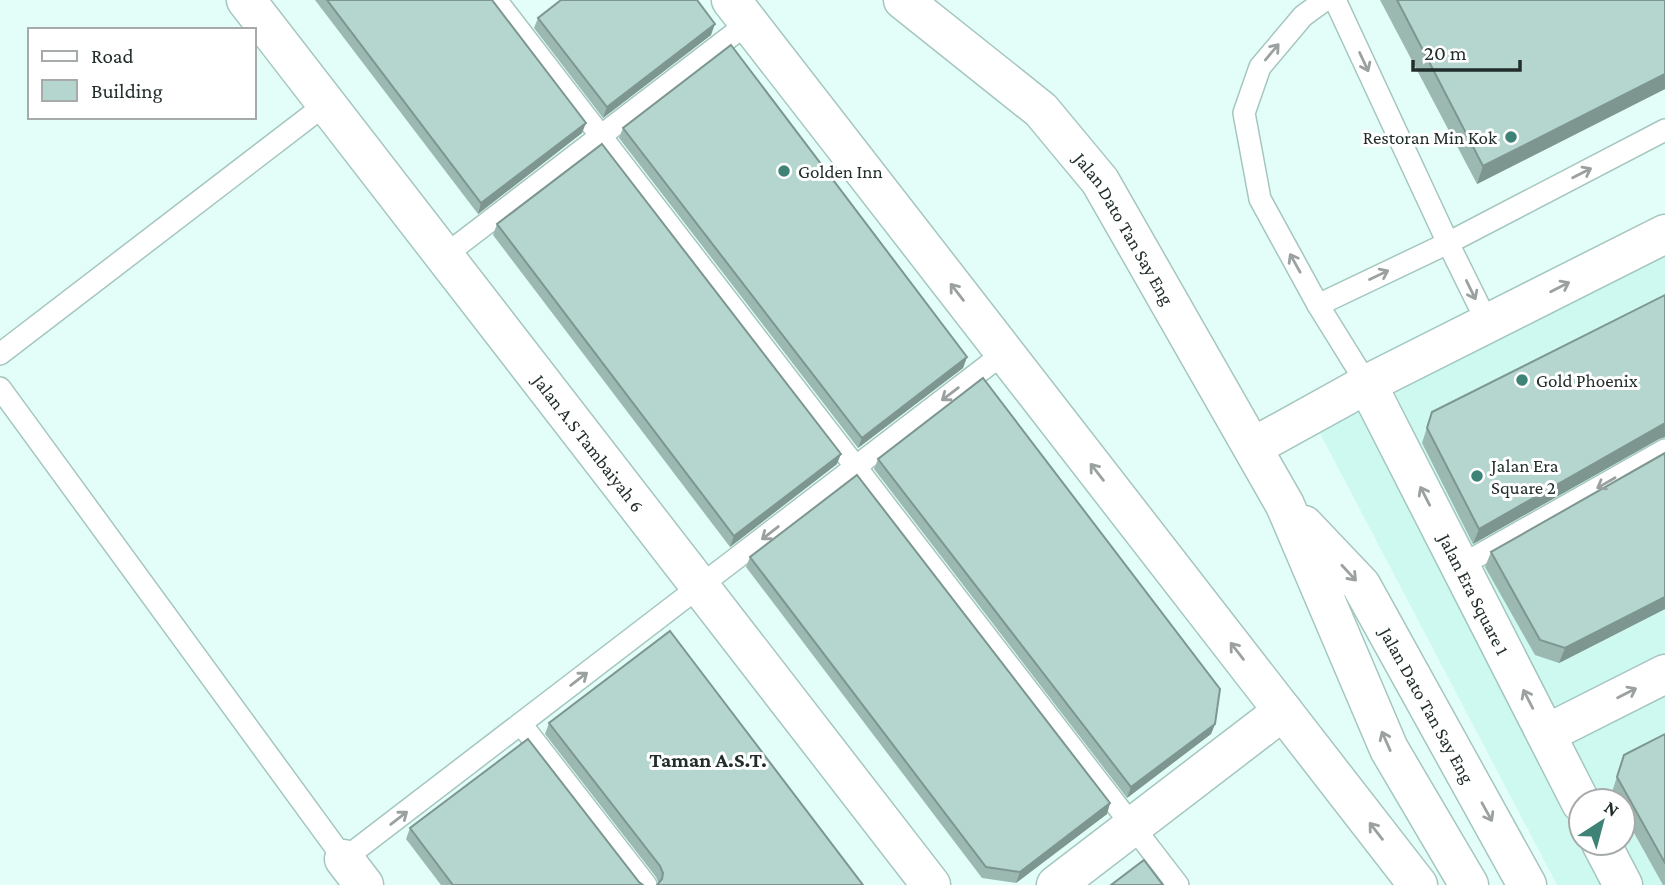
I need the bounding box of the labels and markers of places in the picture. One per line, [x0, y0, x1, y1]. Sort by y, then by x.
place label: Restoran Min Kok [1363, 127, 1498, 148]
marker: Restoran Min Kok [1503, 129, 1519, 145]
place label: Golden Inn [798, 161, 883, 182]
marker: Golden Inn [776, 163, 792, 179]
place label: Gold Phoenix [1536, 370, 1638, 391]
marker: Gold Phoenix [1514, 372, 1530, 388]
place label: Jalan Era Square 2 [1489, 455, 1559, 498]
marker: Jalan Era Square 2 [1469, 468, 1485, 484]

